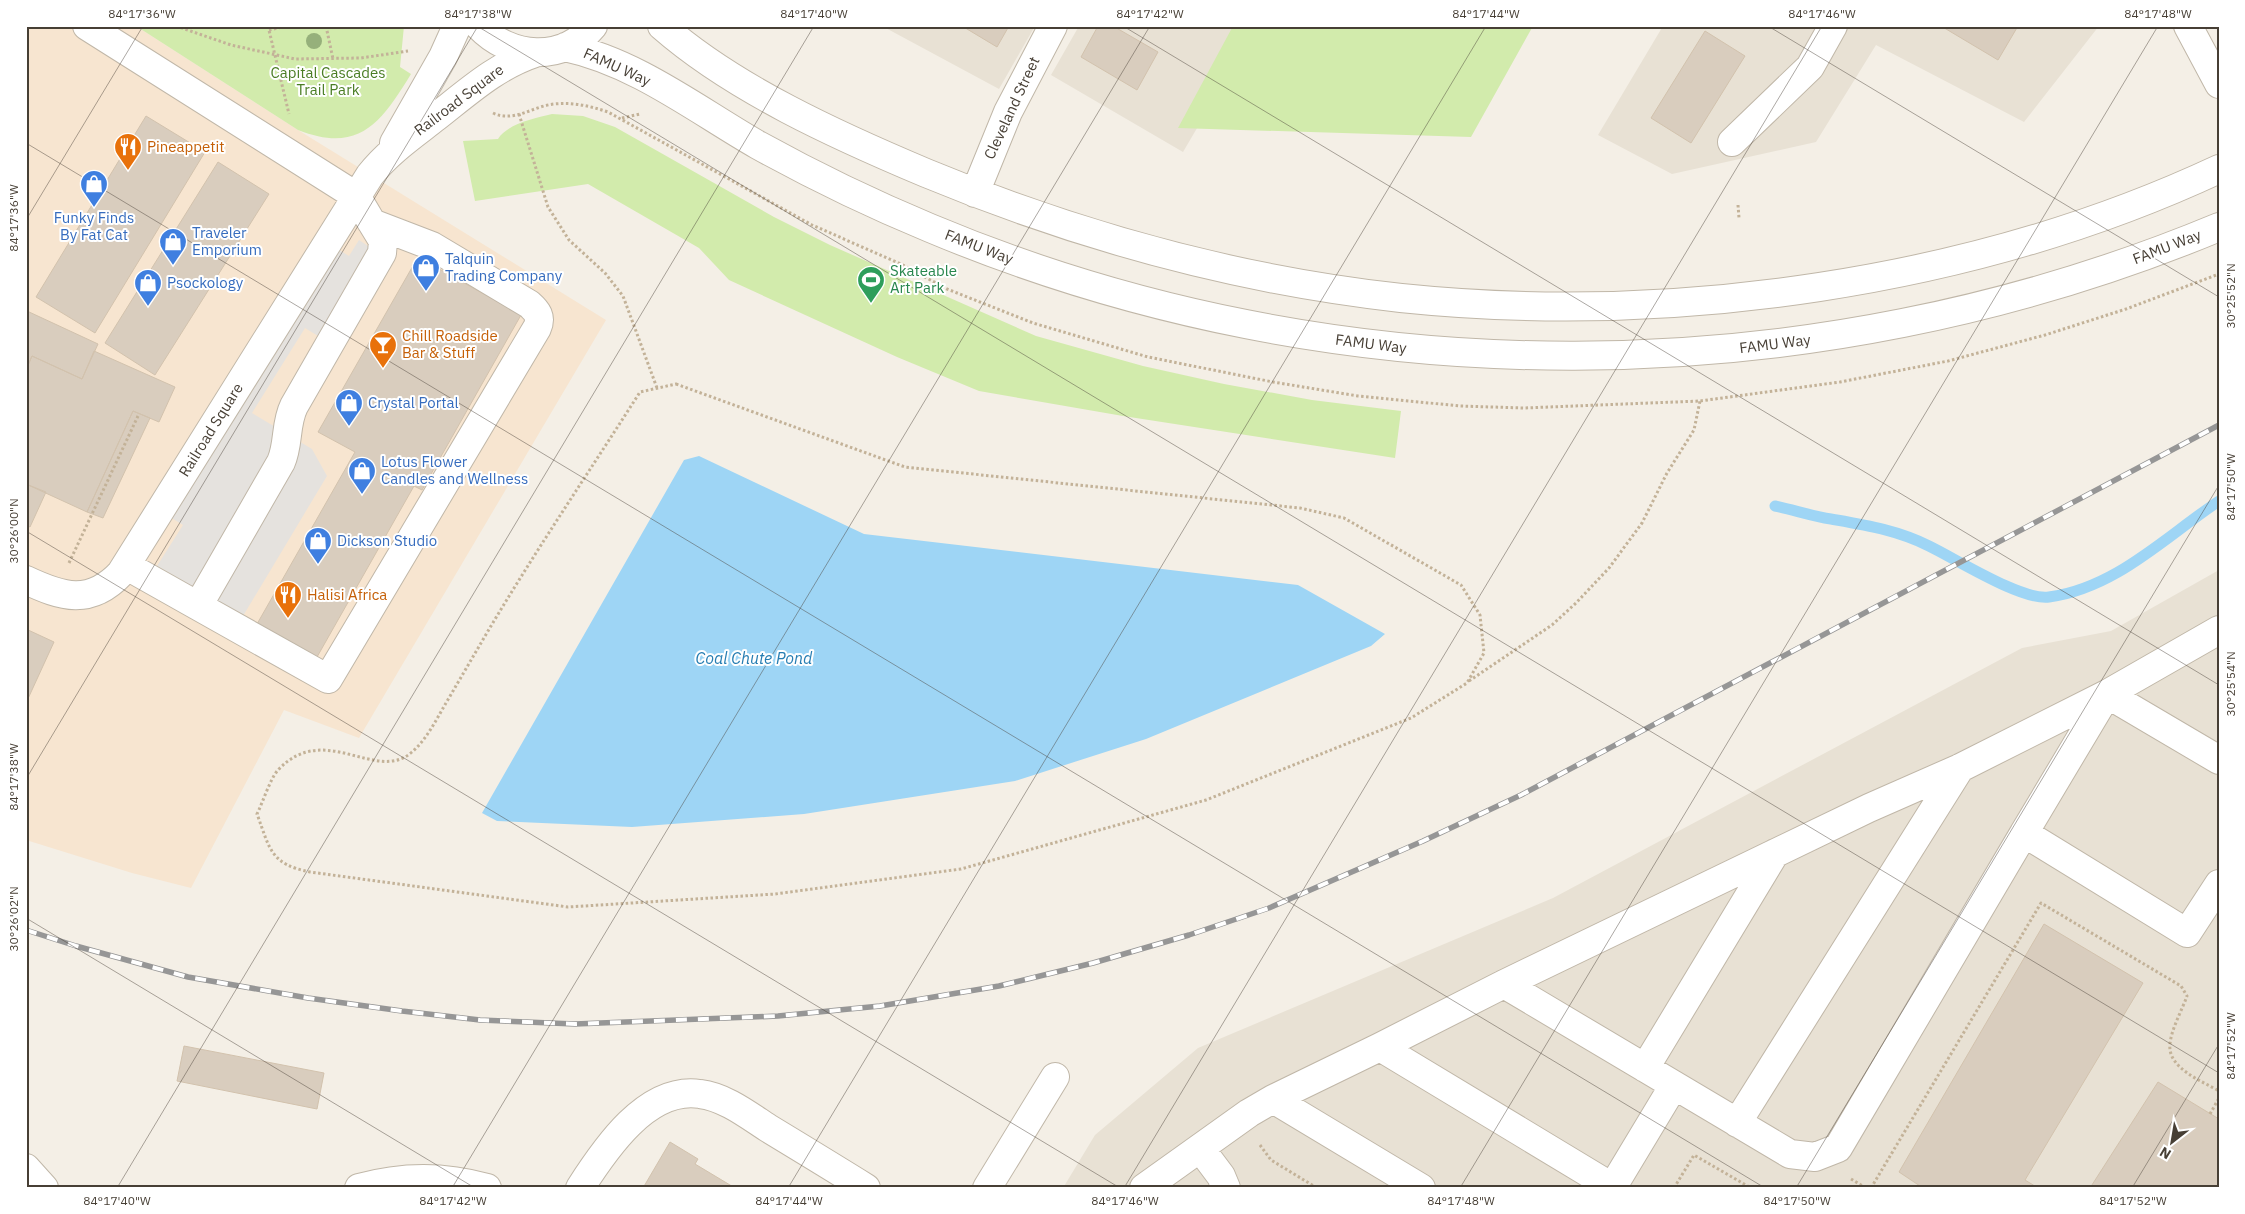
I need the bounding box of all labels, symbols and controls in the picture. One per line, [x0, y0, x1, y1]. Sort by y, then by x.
text: 84°17'36"W [108, 6, 176, 21]
text: 84°17'38"W [444, 6, 512, 21]
text: 84°17'40"W [780, 6, 848, 21]
text: 84°17'42"W [1116, 6, 1184, 21]
text: 84°17'44"W [1452, 6, 1520, 21]
text: 84°17'46"W [1788, 6, 1856, 21]
text: 84°17'48"W [2124, 6, 2192, 21]
street label: FAMU Way [581, 43, 654, 90]
street label: Cleveland Street [979, 53, 1044, 162]
street label: Railroad Square [410, 60, 507, 139]
park label: Capital Cascades Trail Park [270, 63, 386, 99]
restaurant icon: Pineappetit [113, 132, 143, 171]
place label: Pineappetit [147, 137, 225, 156]
shop icon: Funky Finds By Fat Cat [79, 169, 109, 208]
text: 84°17'36"W [6, 184, 21, 252]
place label: Funky Finds By Fat Cat [54, 208, 134, 244]
place label: Traveler Emporium [192, 223, 262, 259]
street label: FAMU Way [942, 225, 1017, 268]
street label: FAMU Way [2130, 225, 2204, 268]
shop icon: Traveler Emporium [158, 227, 188, 266]
place label: Talquin Trading Company [445, 249, 563, 285]
shop icon: Talquin Trading Company [411, 253, 441, 292]
place label: Skateable Art Park [890, 261, 957, 297]
text: 30°25'52"N [2223, 263, 2238, 329]
sports icon: Skateable Art Park [856, 265, 886, 304]
shop icon: Psockology [133, 268, 163, 307]
place label: Psockology [167, 273, 244, 292]
place label: Chill Roadside Bar & Stuff [402, 326, 498, 362]
bar icon: Chill Roadside Bar & Stuff [368, 330, 398, 369]
street label: FAMU Way [1334, 330, 1408, 357]
street label: FAMU Way [1738, 330, 1812, 357]
street label: Railroad Square [174, 379, 247, 480]
shop icon: Crystal Portal [334, 388, 364, 427]
place label: Crystal Portal [368, 393, 459, 412]
place label: Lotus Flower Candles and Wellness [381, 452, 528, 488]
text: 84°17'50"W [2223, 453, 2238, 521]
shop icon: Lotus Flower Candles and Wellness [347, 456, 377, 495]
text: 30°26'00"N [6, 498, 21, 564]
shop icon: Dickson Studio [303, 526, 333, 565]
place label: Dickson Studio [337, 531, 437, 550]
restaurant icon: Halisi Africa [273, 580, 303, 619]
place label: Halisi Africa [307, 585, 387, 604]
water label: Coal Chute Pond [696, 648, 813, 668]
text: 30°25'54"N [2223, 651, 2238, 717]
text: 84°17'38"W [6, 743, 21, 811]
text: 30°26'02"N [6, 886, 21, 952]
text: 84°17'52"W [2223, 1012, 2238, 1080]
north arrow [2148, 1116, 2198, 1166]
text: N [2156, 1143, 2174, 1163]
text: 84°17'40"W [83, 1193, 151, 1208]
text: 84°17'42"W [419, 1193, 487, 1208]
text: 84°17'44"W [755, 1193, 823, 1208]
text: 84°17'46"W [1091, 1193, 1159, 1208]
text: 84°17'48"W [1427, 1193, 1495, 1208]
text: 84°17'50"W [1763, 1193, 1831, 1208]
text: 84°17'52"W [2099, 1193, 2167, 1208]

